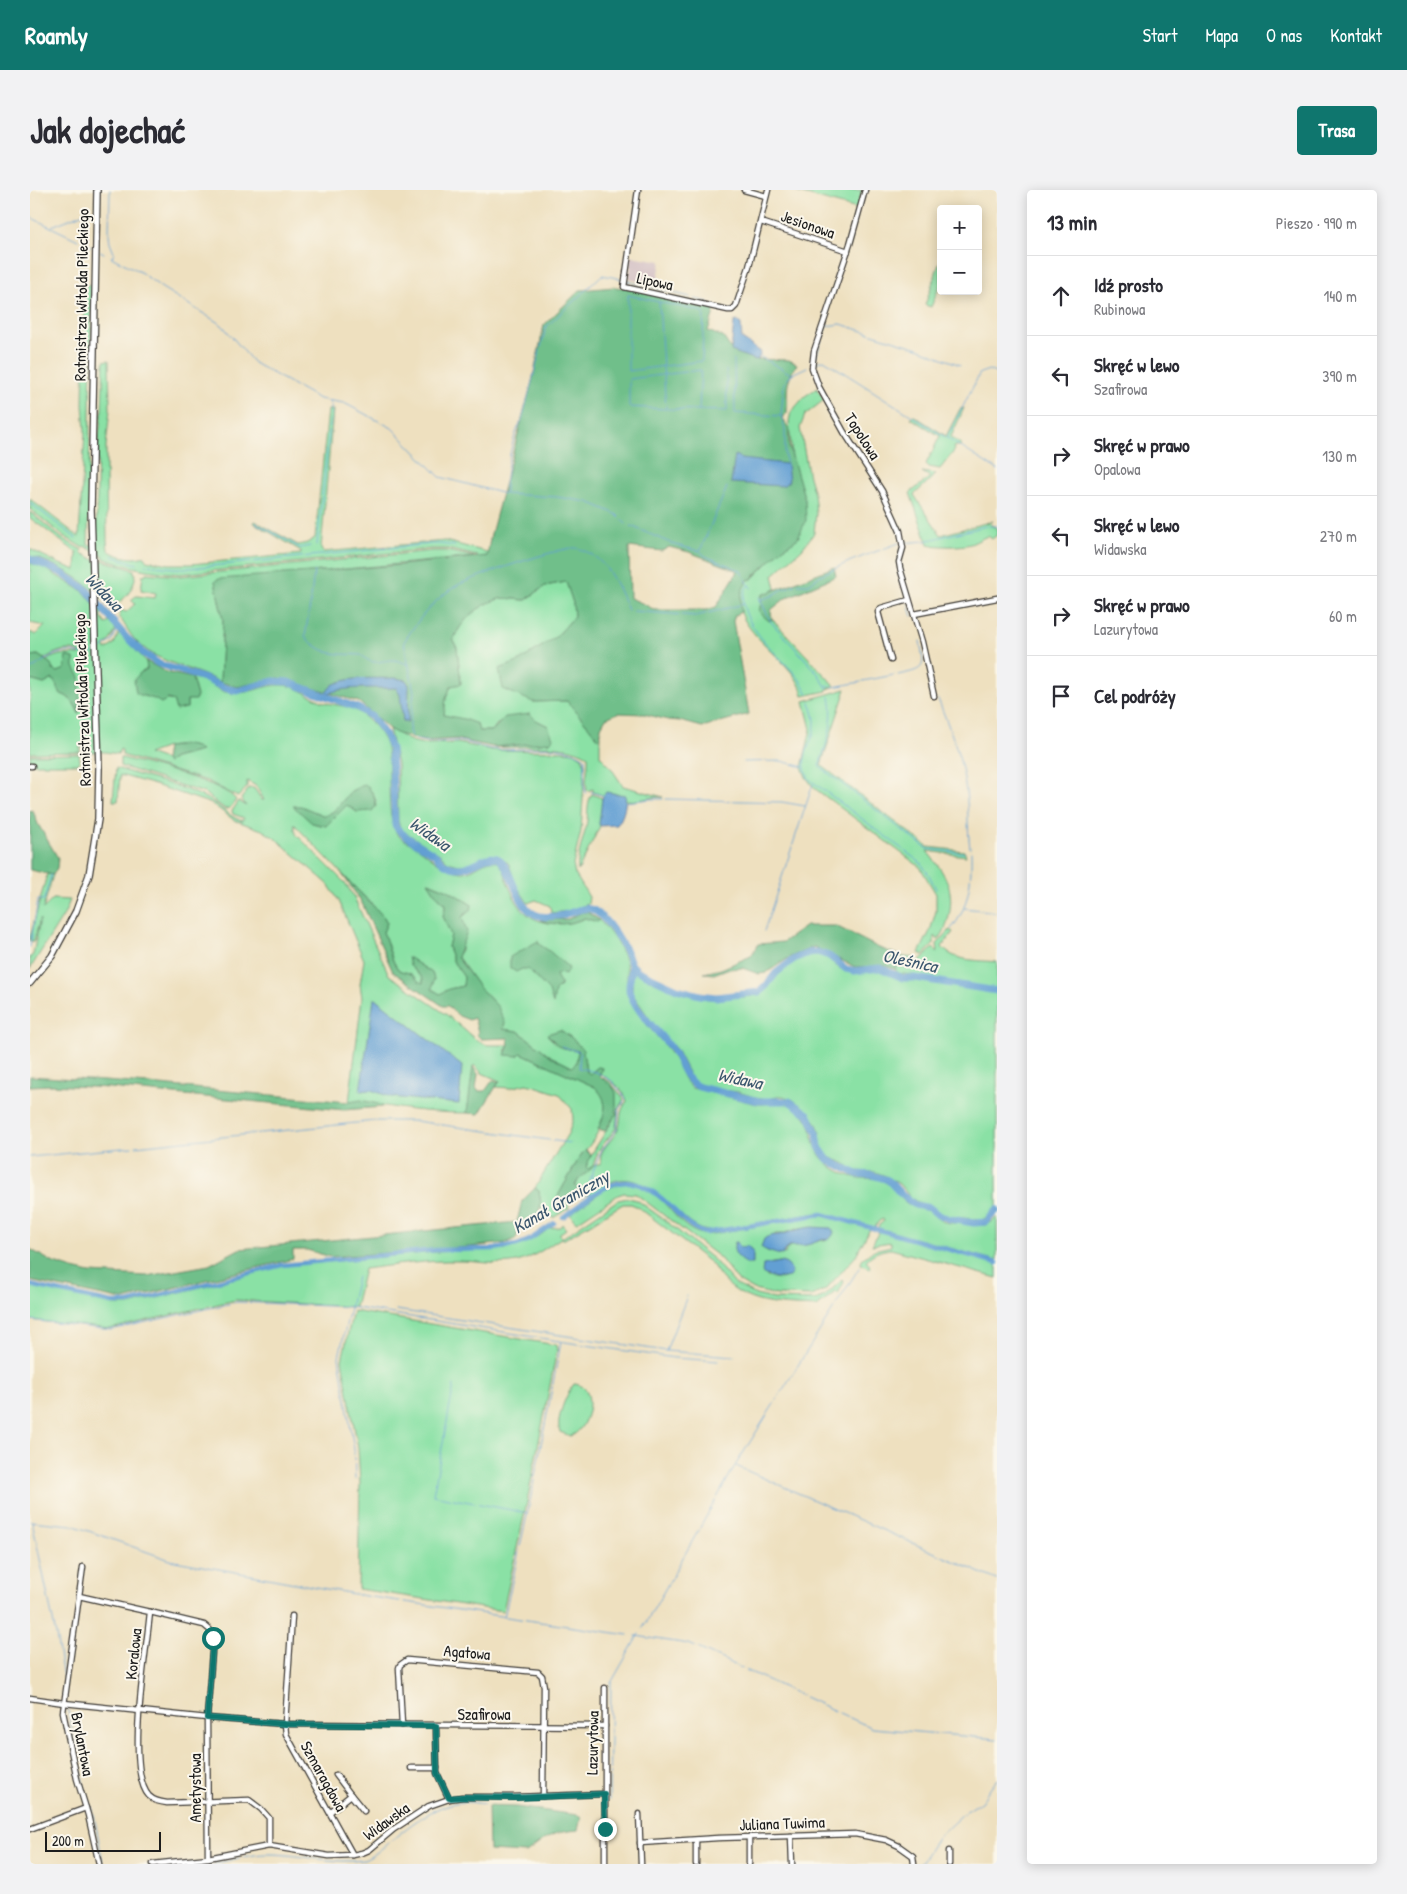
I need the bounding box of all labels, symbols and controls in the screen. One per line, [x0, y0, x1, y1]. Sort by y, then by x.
text: Roamly [25, 19, 88, 51]
text: Start [1143, 23, 1177, 48]
text: Mapa [1205, 23, 1238, 48]
text: O nas [1266, 23, 1302, 48]
text: Kontakt [1330, 23, 1382, 48]
button: Trasa [1297, 106, 1377, 155]
text: Jak dojechać [30, 107, 185, 154]
street label: Jesionowa [778, 205, 838, 243]
map controls [937, 205, 982, 295]
button: + [937, 205, 982, 250]
street label: Rotmistrza Witolda Pileckiego [68, 208, 94, 381]
text: 13 min [1047, 208, 1097, 237]
text: Pieszo · 990 m [1276, 212, 1357, 234]
button: − [937, 250, 982, 295]
street label: Lipowa [635, 266, 675, 296]
text: Idź prosto [1094, 272, 1163, 298]
icon: ahead [1047, 282, 1075, 310]
text: 140 m [1323, 285, 1357, 307]
text: Rubinowa [1094, 298, 1145, 320]
text: Skręć w lewo [1094, 352, 1179, 378]
icon: left [1047, 362, 1075, 390]
text: 390 m [1322, 365, 1357, 387]
text: Szafirowa [1094, 378, 1147, 400]
street label: Topolowa [840, 408, 886, 464]
text: Skręć w prawo [1094, 432, 1190, 458]
icon: right [1047, 442, 1075, 470]
text: 130 m [1322, 445, 1357, 467]
text: Opalowa [1094, 458, 1140, 480]
text: Skręć w lewo [1094, 512, 1179, 538]
icon: left [1047, 522, 1075, 550]
text: 270 m [1320, 525, 1357, 547]
text: Widawska [1094, 538, 1146, 560]
water label: Widawa [80, 567, 130, 618]
text: Skręć w prawo [1094, 592, 1190, 618]
icon: right [1047, 602, 1075, 630]
text: 60 m [1329, 605, 1357, 627]
street label: Rotmistrza Witolda Pileckiego [68, 613, 96, 787]
text: Lazurytowa [1094, 618, 1158, 640]
icon: arrive [1047, 682, 1075, 710]
text: Cel podróży [1094, 683, 1176, 709]
water label: Widawa [405, 811, 457, 858]
water label: Oleśnica [881, 943, 942, 979]
water label: Widawa [716, 1062, 766, 1096]
water label: Kanał Graniczny [508, 1163, 616, 1239]
street label: Koralowa [119, 1627, 147, 1681]
route start [202, 1627, 225, 1650]
street label: Agatowa [443, 1639, 491, 1665]
street label: Szafirowa [457, 1703, 511, 1725]
street label: Brylantowa [66, 1710, 100, 1778]
street label: Lazurytowa [580, 1711, 604, 1775]
street label: Szmaragdowa [296, 1737, 352, 1815]
street label: Ametystowa [184, 1753, 206, 1823]
street label: Widawska [358, 1797, 414, 1845]
street label: Juliana Tuwima [739, 1811, 825, 1835]
route end [594, 1818, 617, 1841]
scale bar [45, 1829, 161, 1852]
text: 200 m [52, 1831, 84, 1850]

